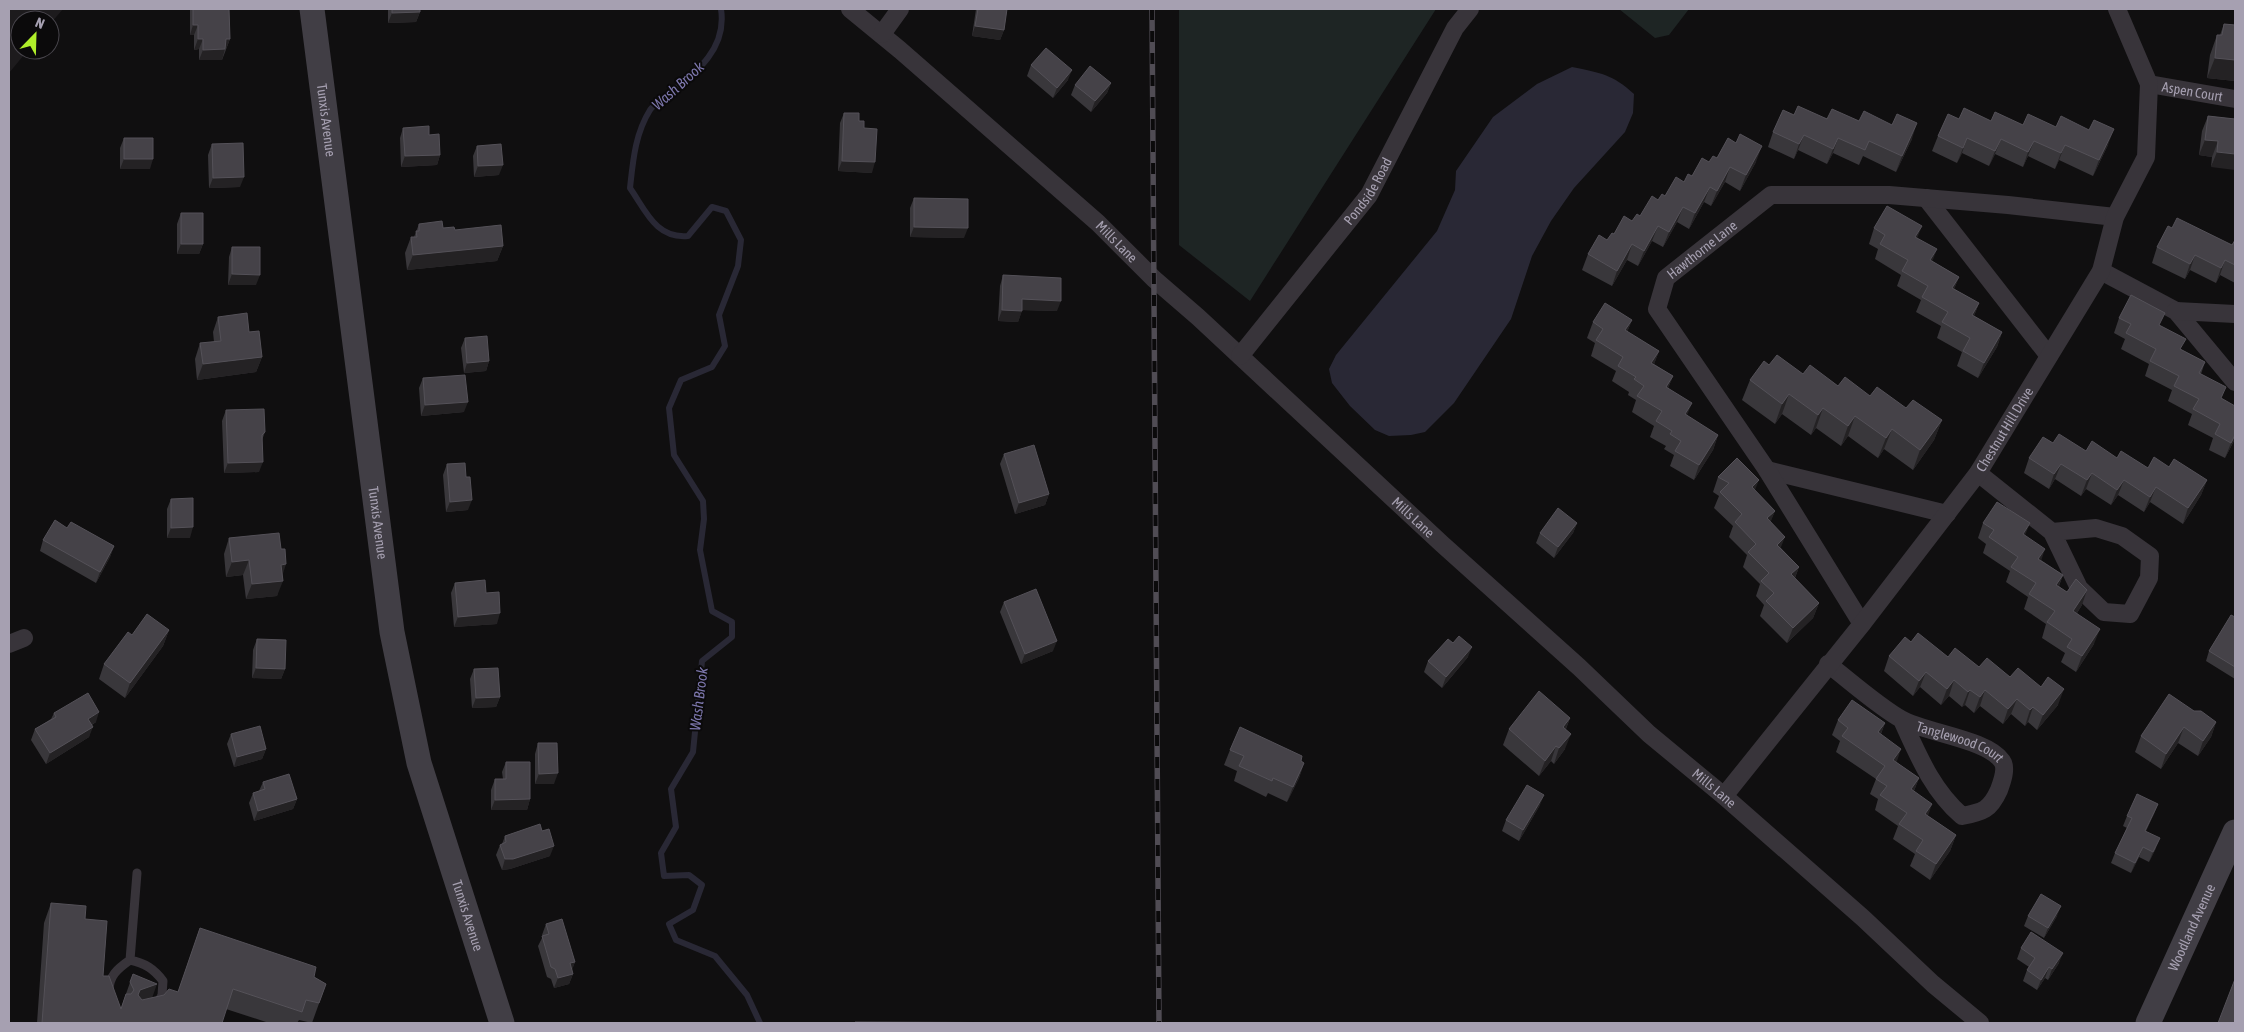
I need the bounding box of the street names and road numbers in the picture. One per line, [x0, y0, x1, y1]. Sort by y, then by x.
street label: Aspen Court [2161, 78, 2224, 105]
street label: Tunxis Avenue [314, 83, 339, 158]
street label: Pondside Road [1340, 155, 1395, 228]
street label: Hawthorne Lane [1664, 217, 1740, 282]
street label: Mills Lane [1093, 218, 1141, 266]
street label: Chestnut Hill Drive [1973, 384, 2036, 475]
street label: Tunxis Avenue [365, 485, 391, 560]
street label: Mills Lane [1389, 494, 1438, 541]
street label: Tanglewood Court [1914, 718, 2007, 765]
street label: Mills Lane [1689, 765, 1739, 811]
street label: Tunxis Avenue [449, 878, 487, 953]
street label: Woodland Avenue [2165, 881, 2218, 974]

